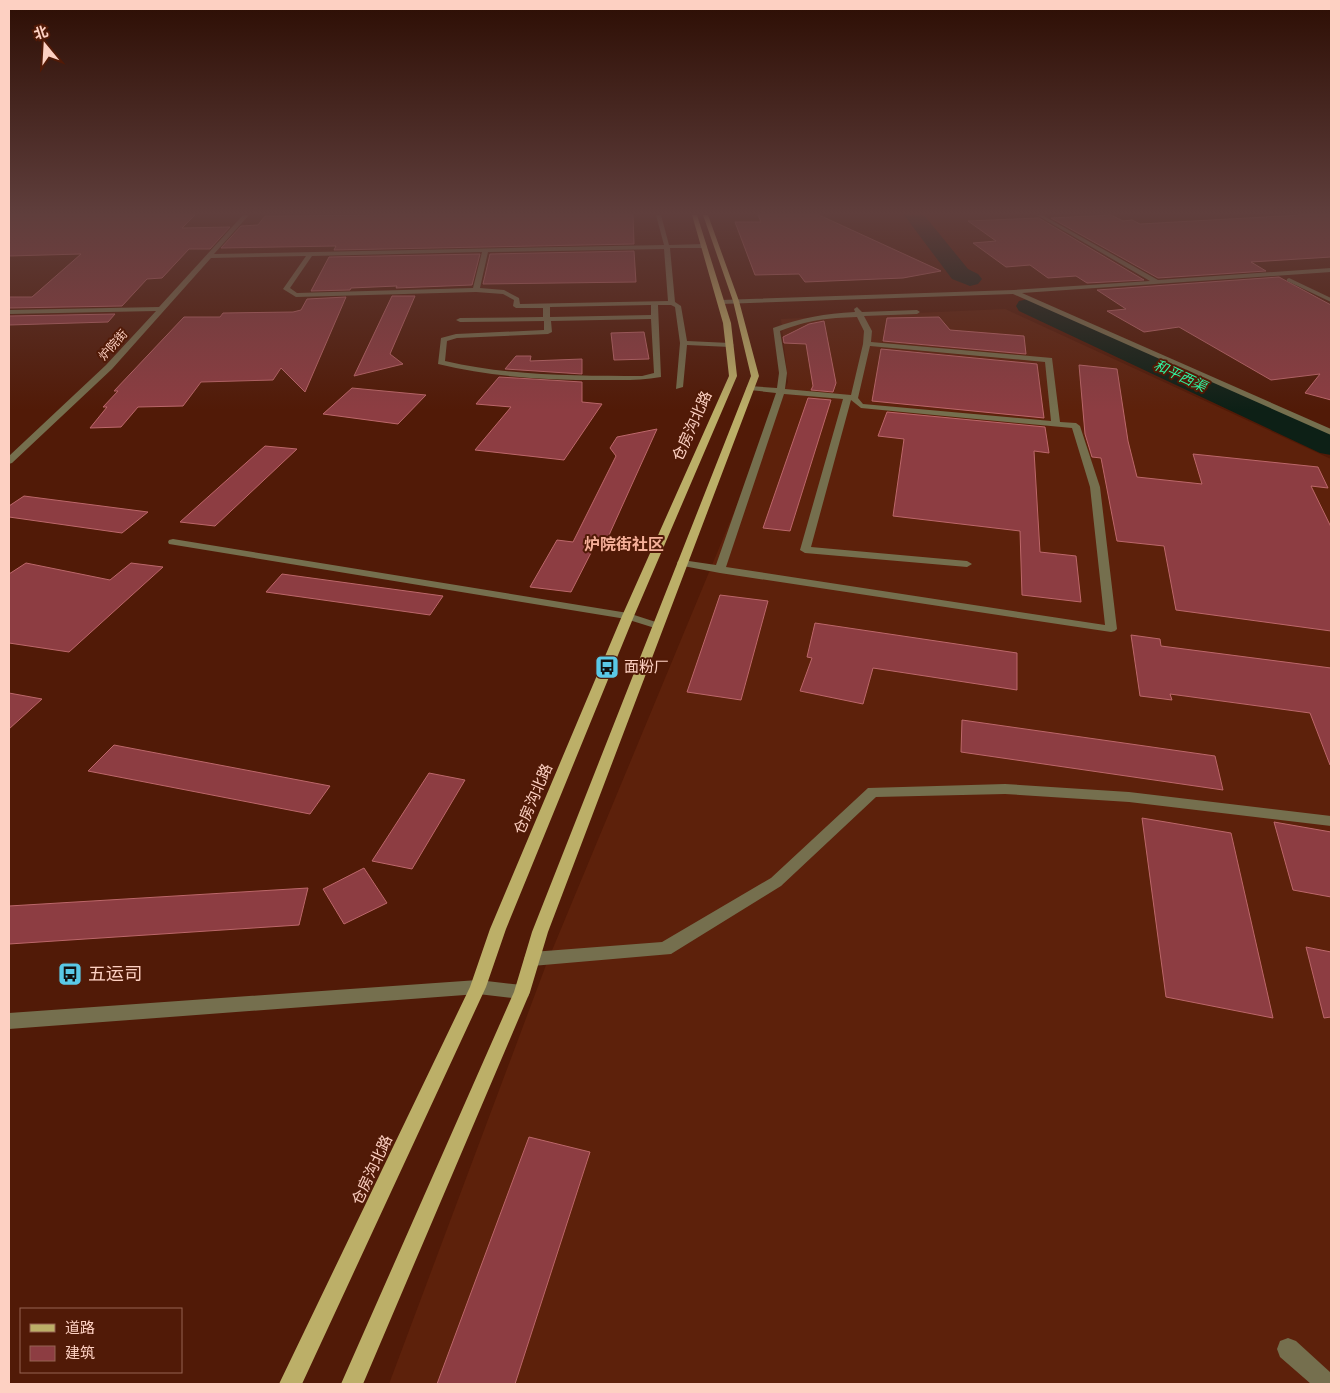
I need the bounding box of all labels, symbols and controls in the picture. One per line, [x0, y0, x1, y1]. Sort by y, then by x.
north arrow [20, 20, 70, 70]
text: 北 [32, 22, 51, 44]
street label: 炉院街 [95, 326, 131, 364]
water label: 和平西渠 [1151, 356, 1211, 397]
street label: 仓房沟北路 [668, 388, 716, 464]
district label: 炉院街社区 [584, 534, 664, 556]
bus stop icon: 面粉厂 [594, 654, 620, 680]
place label: 面粉厂 [624, 657, 669, 677]
street label: 仓房沟北路 [509, 761, 557, 837]
bus stop icon: 五运司 [57, 961, 83, 987]
place label: 五运司 [88, 962, 142, 986]
street label: 仓房沟北路 [347, 1132, 397, 1208]
legend [20, 1308, 182, 1373]
text: 道路 [65, 1318, 95, 1338]
text: 建筑 [65, 1343, 95, 1363]

